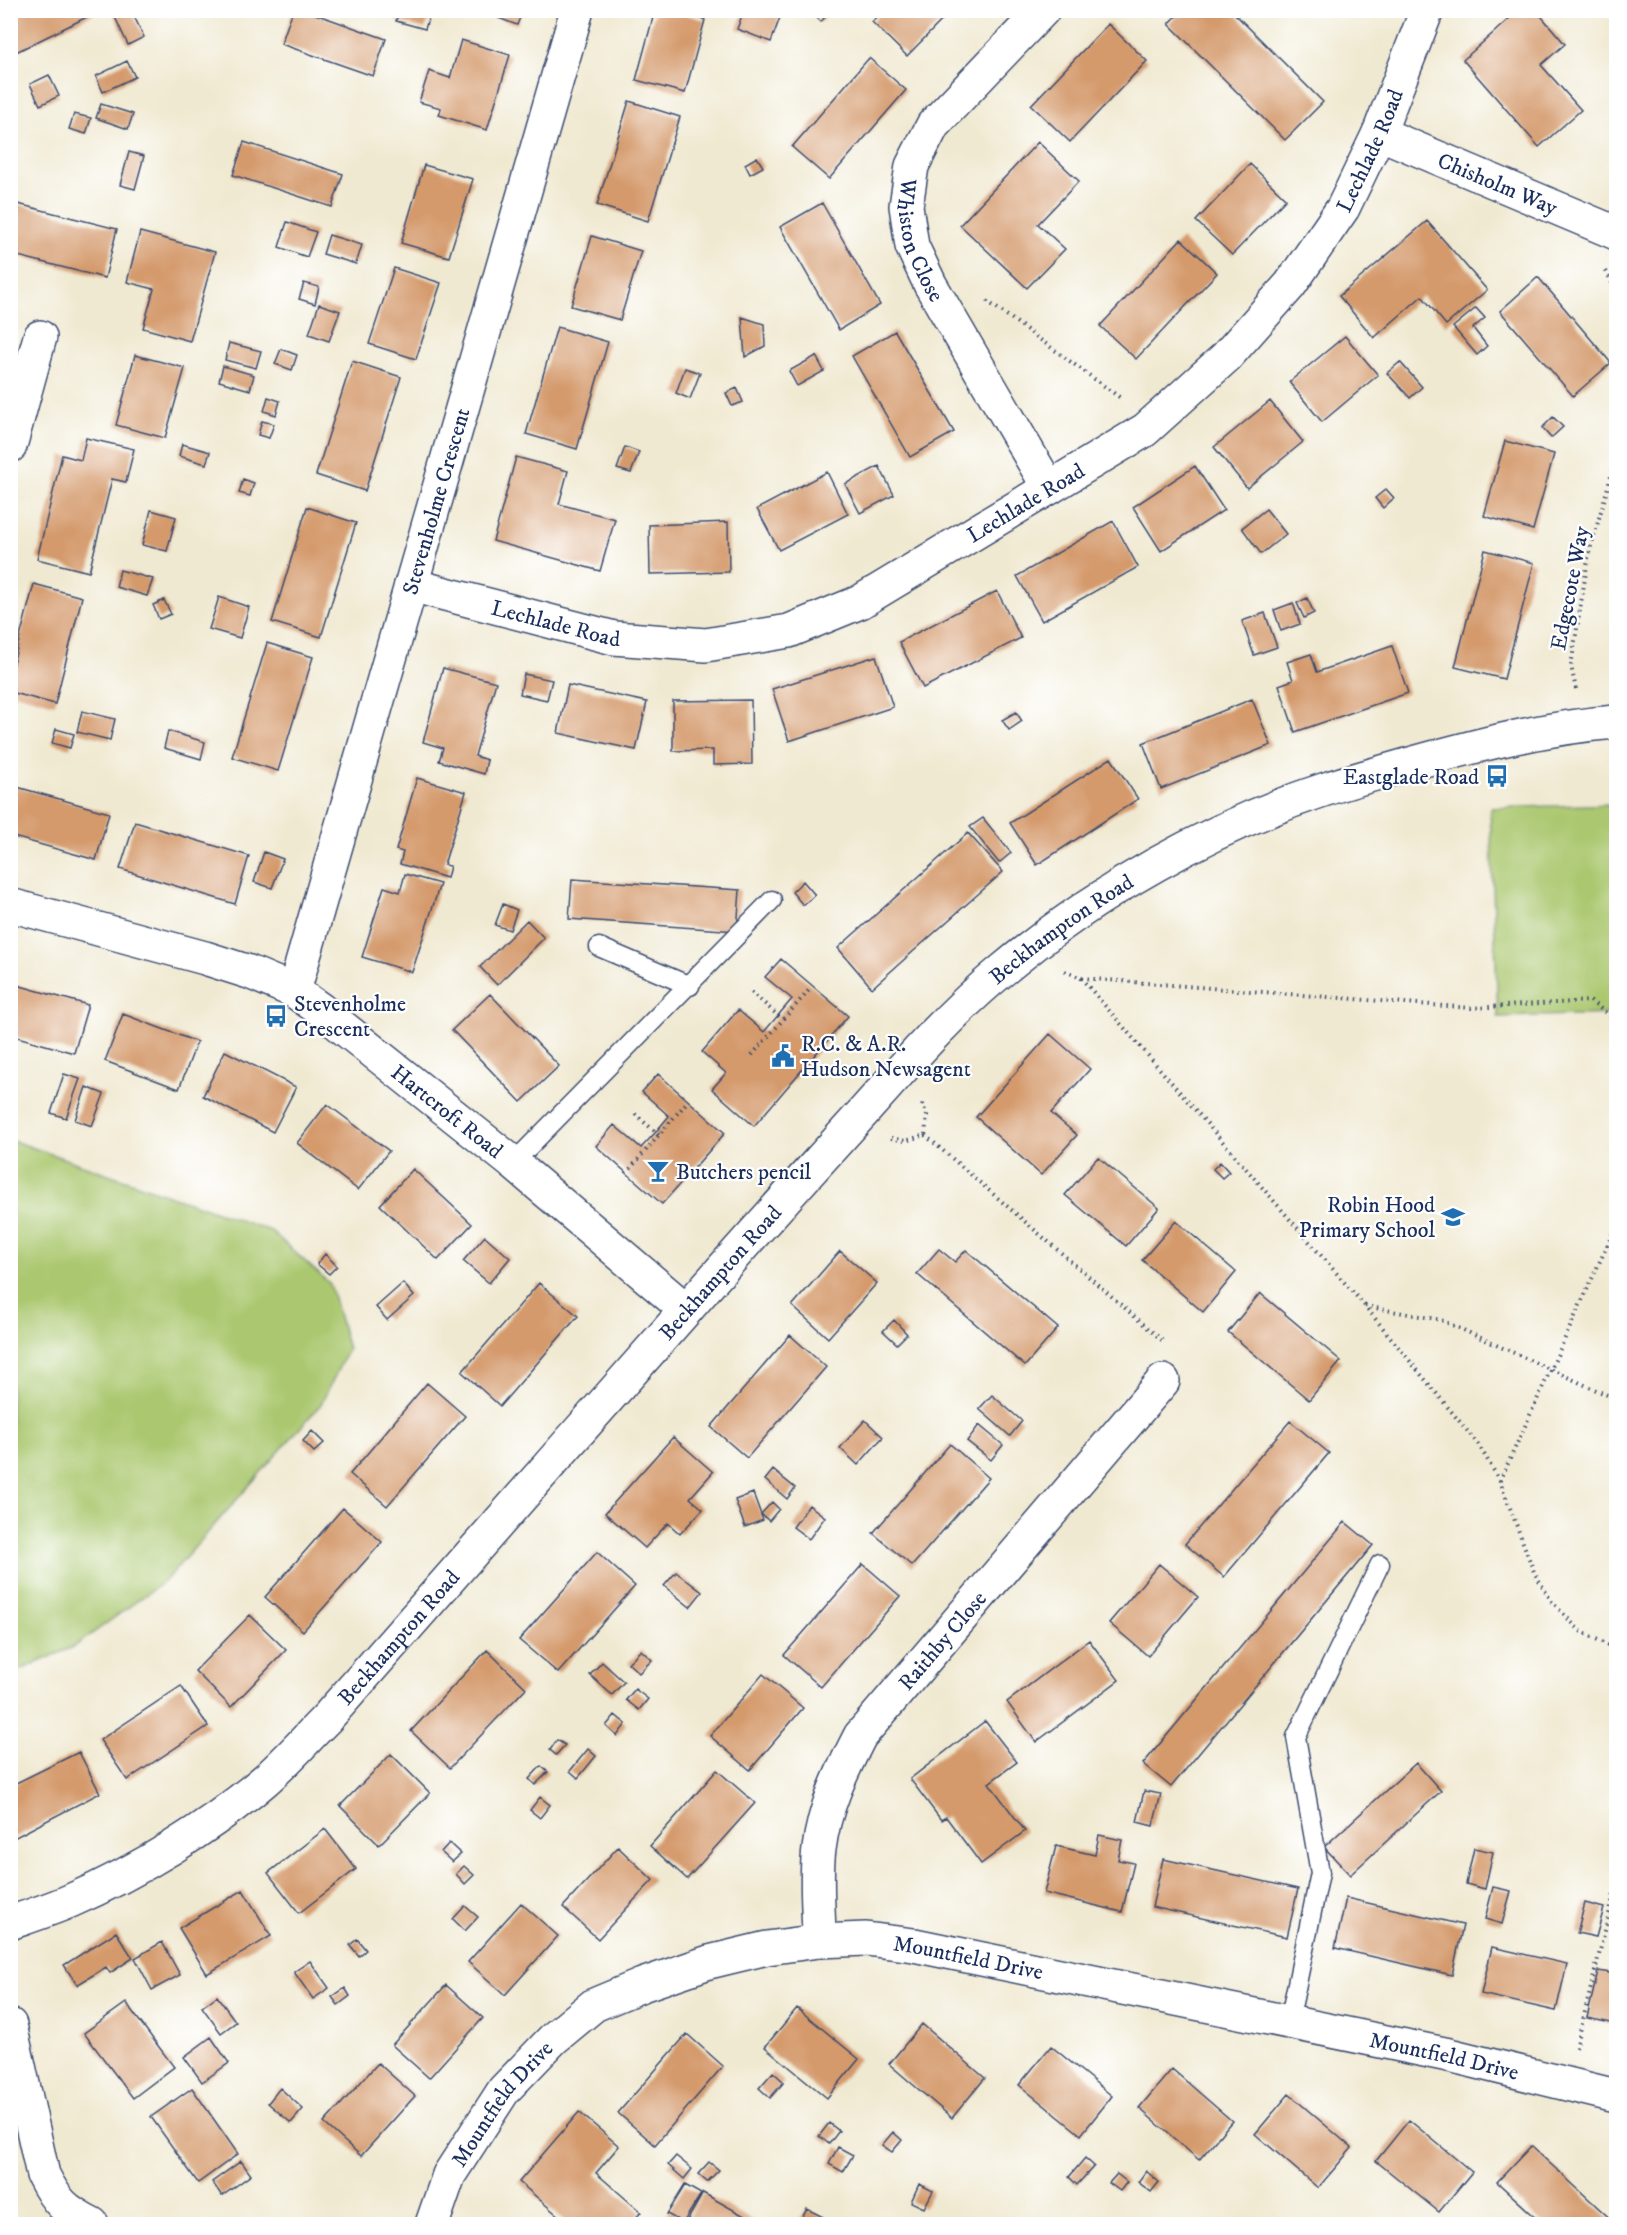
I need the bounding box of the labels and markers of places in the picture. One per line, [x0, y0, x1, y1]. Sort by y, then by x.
bus stop icon: Eastglade Road [1484, 763, 1510, 789]
place label: Eastglade Road [1343, 764, 1479, 791]
place label: Stevenholme Crescent [294, 991, 406, 1043]
bus stop icon: Stevenholme Crescent [263, 1003, 289, 1029]
place label: R.C. & A.R. Hudson Newsagent [801, 1031, 971, 1083]
public building icon: R.C. & A.R. Hudson Newsagent [770, 1043, 796, 1069]
bar icon: Butchers pencil [645, 1158, 671, 1184]
place label: Butchers pencil [676, 1159, 812, 1186]
place label: Robin Hood Primary School [1299, 1192, 1435, 1244]
school or university icon: Robin Hood Primary School [1440, 1204, 1466, 1230]

